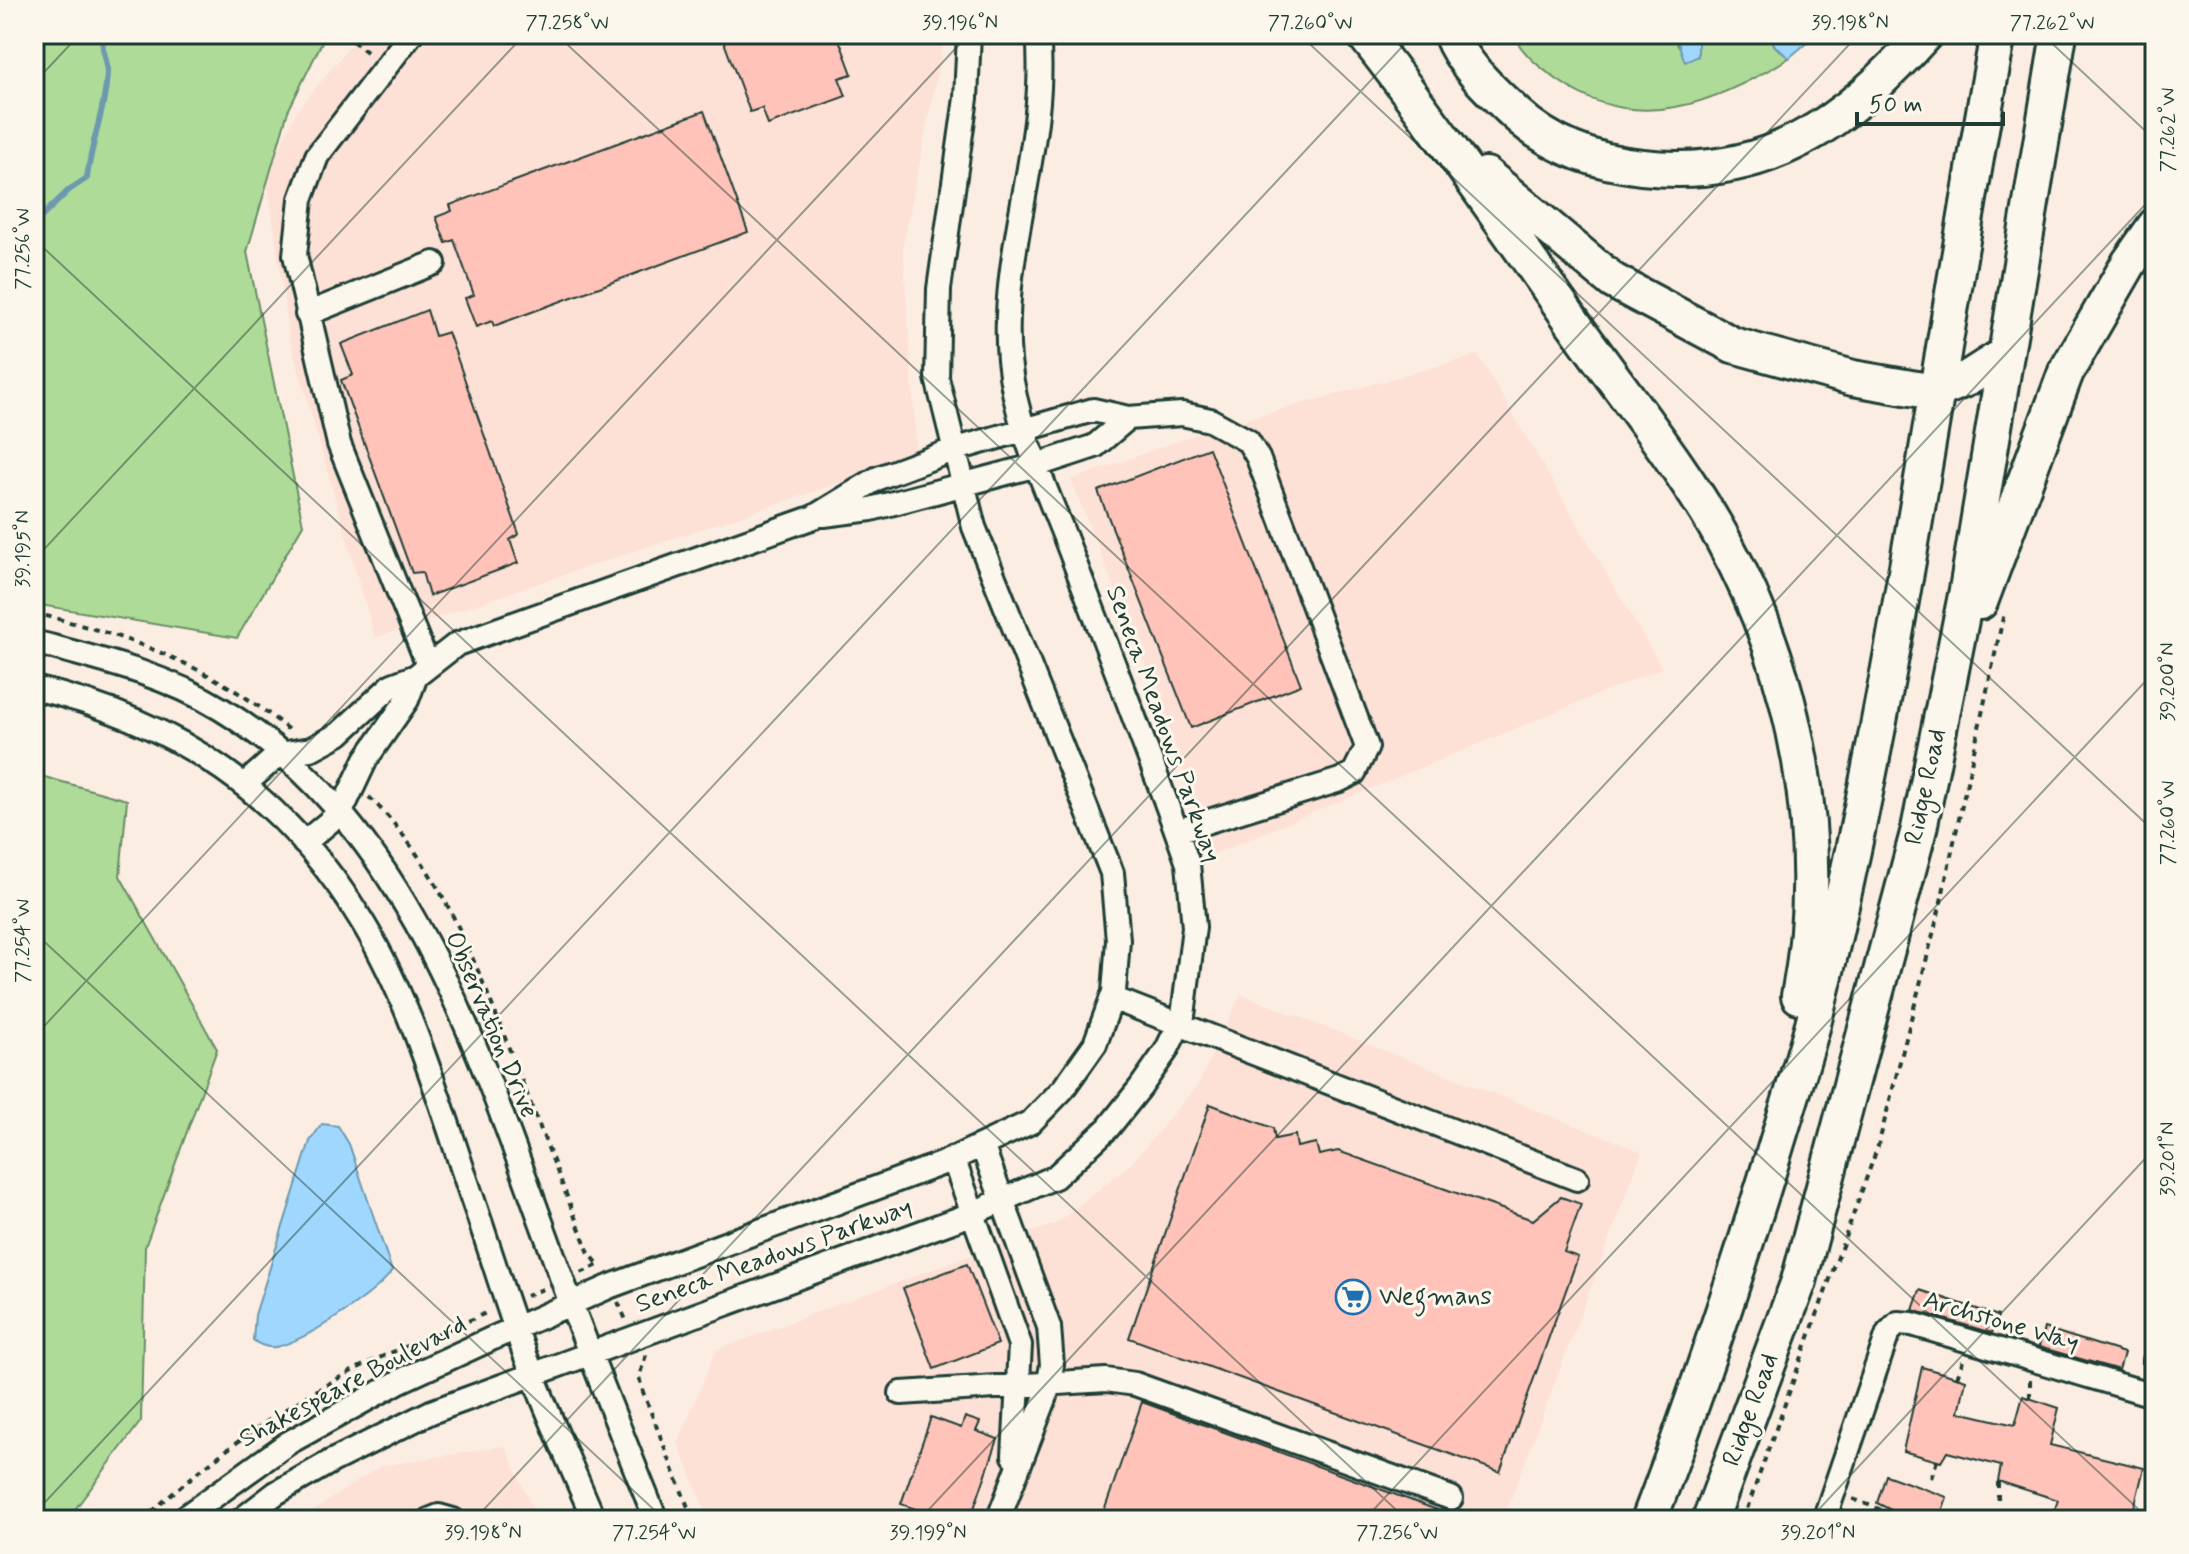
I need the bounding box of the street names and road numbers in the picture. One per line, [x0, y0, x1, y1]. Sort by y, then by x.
street label: Seneca Meadows Parkway [1097, 581, 1229, 867]
street label: Ridge Road [1897, 726, 1957, 849]
street label: Observation Drive [436, 926, 546, 1124]
street label: Seneca Meadows Parkway [631, 1190, 917, 1322]
street label: Archstone Way [1919, 1284, 2083, 1360]
street label: Shakespeare Boulevard [234, 1308, 472, 1456]
street label: Ridge Road [1715, 1349, 1789, 1472]

